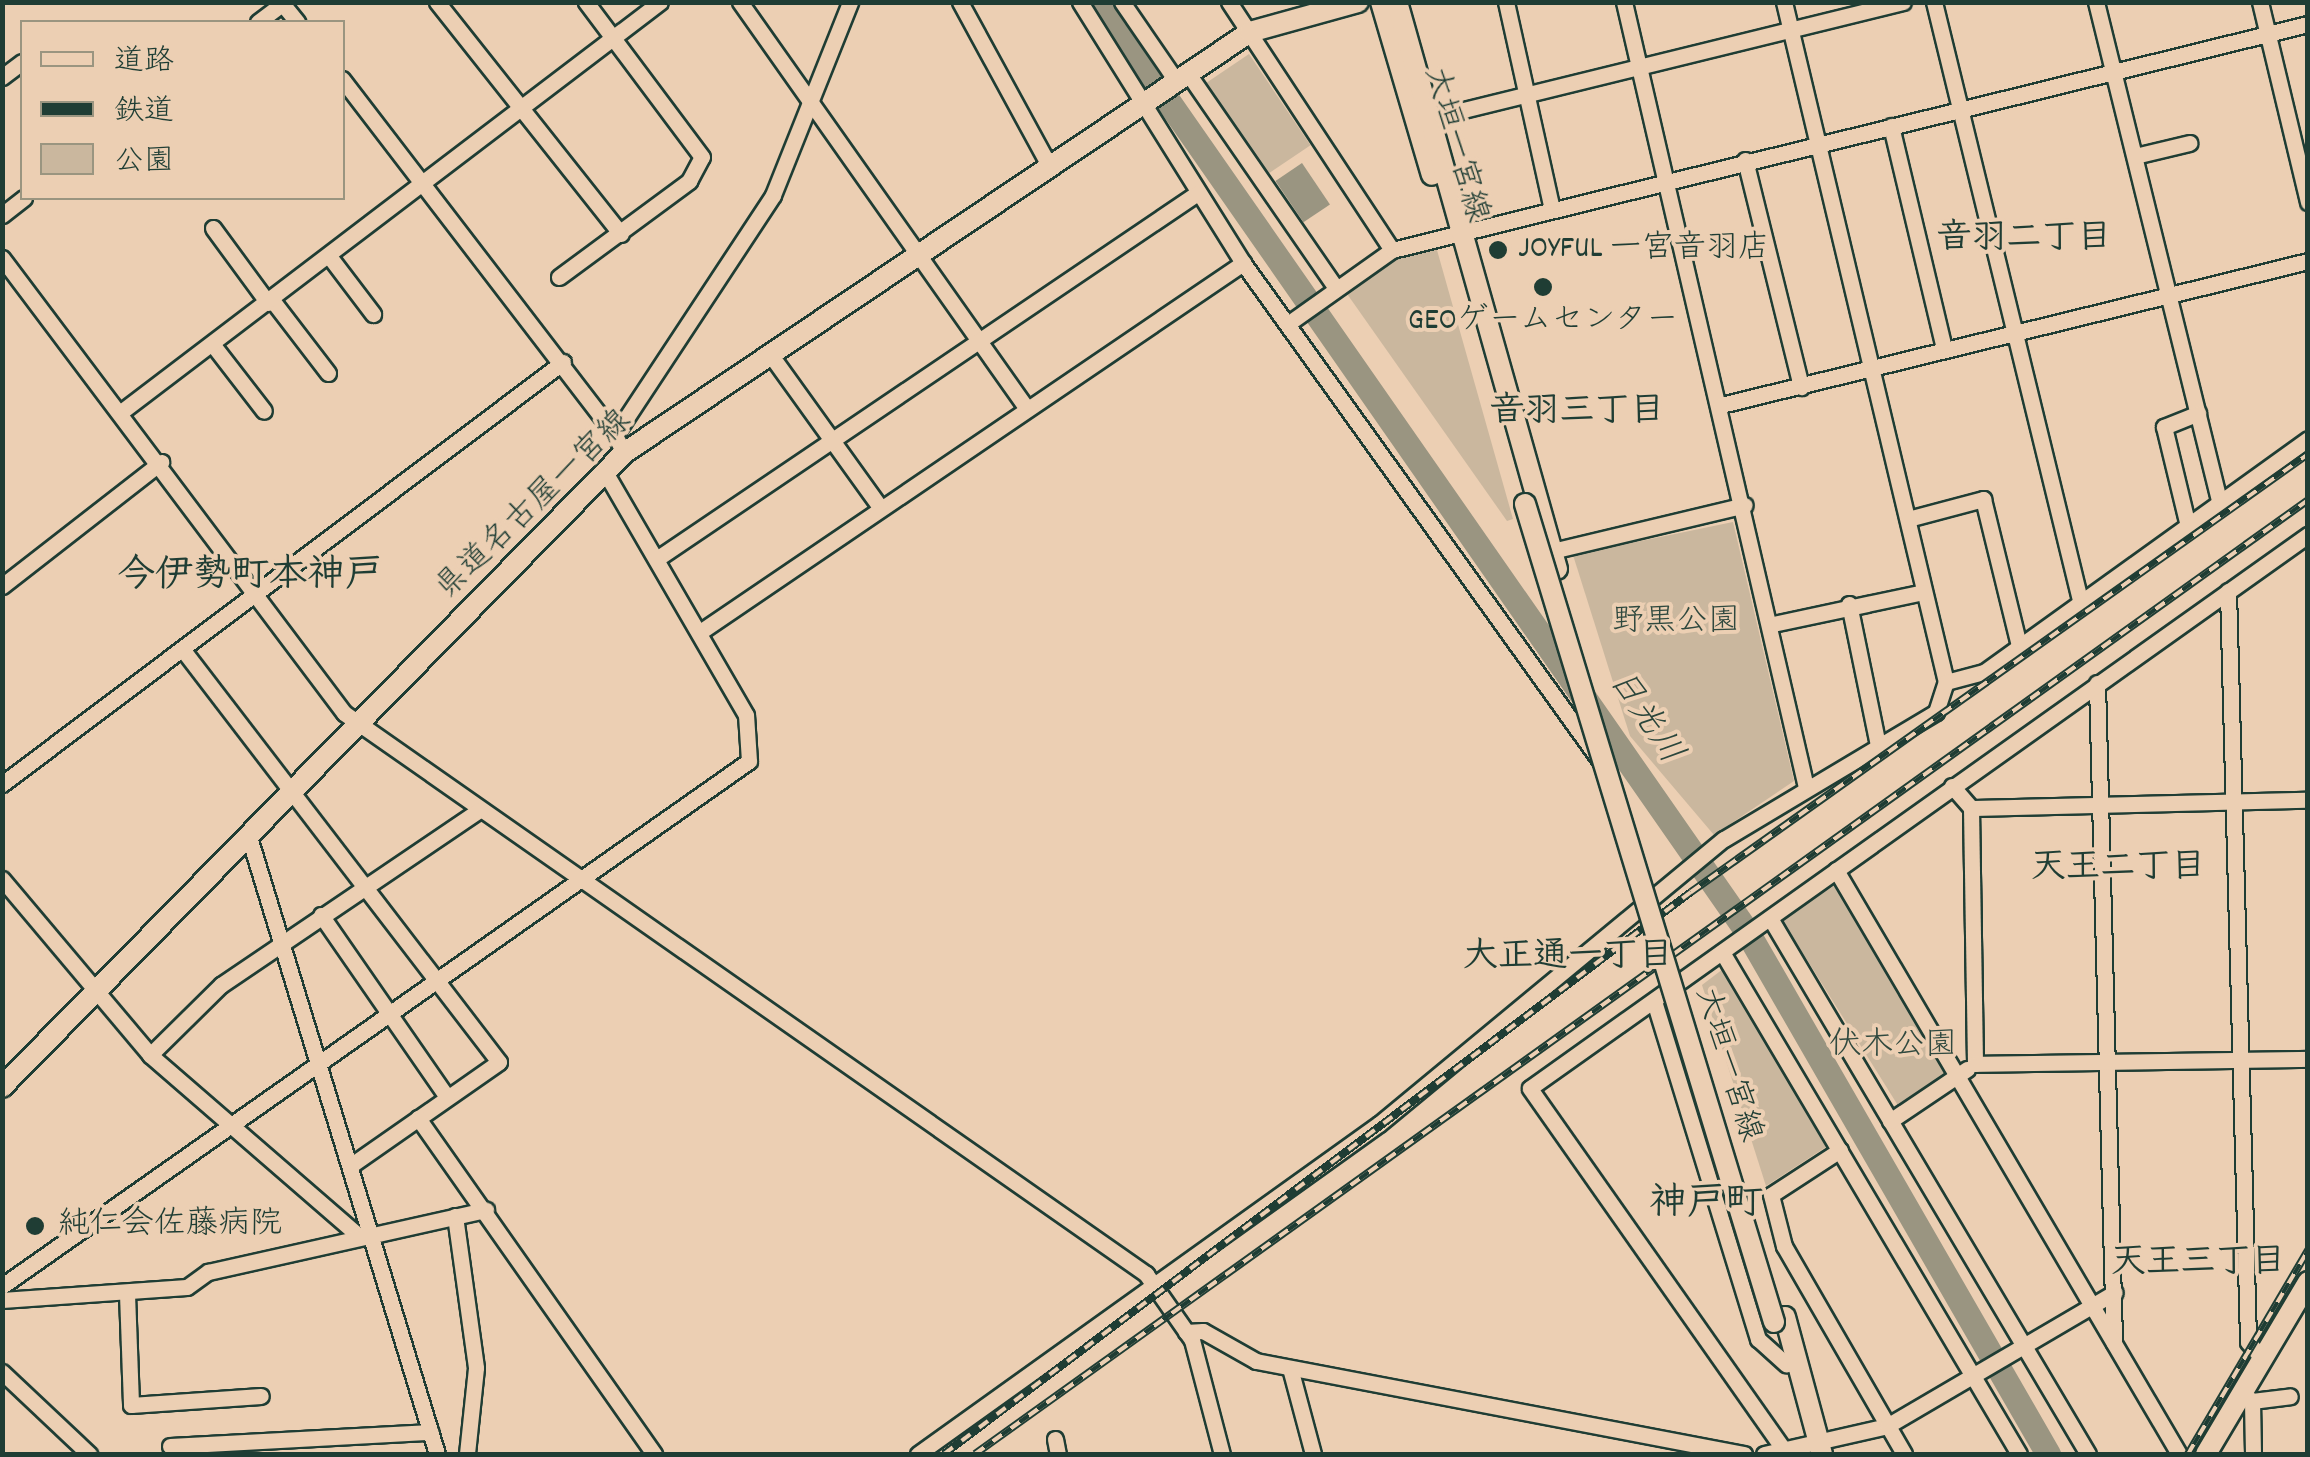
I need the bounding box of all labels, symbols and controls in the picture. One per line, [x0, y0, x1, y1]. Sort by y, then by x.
legend [20, 20, 345, 200]
text: 道路 [114, 42, 174, 85]
street label: 大垣一宮線 [1413, 63, 1495, 227]
text: 鉄道 [114, 92, 174, 135]
text: 公園 [114, 142, 174, 185]
district label: 音羽二丁目 [1937, 219, 2111, 261]
place label: JOYFUL 一宮音羽店 [1518, 231, 1770, 269]
marker: JOYFUL 一宮音羽店 [1487, 239, 1509, 261]
marker: GEOゲームセンター [1532, 276, 1554, 298]
place label: GEOゲームセンター [1406, 303, 1680, 341]
district label: 音羽三丁目 [1490, 392, 1664, 434]
street label: 県道名古屋一宮線 [430, 403, 640, 609]
district label: 今伊勢町本神戸 [117, 555, 383, 601]
park label: 野黒公園 [1612, 604, 1740, 642]
water label: 日光川 [1597, 663, 1691, 773]
district label: 天王二丁目 [2031, 848, 2205, 890]
district label: 大正通一丁目 [1463, 937, 1673, 979]
street label: 大垣一宮線 [1684, 983, 1768, 1147]
park label: 伏木公園 [1829, 1028, 1957, 1066]
district label: 神戸町 [1649, 1183, 1763, 1229]
place label: 純仁会佐藤病院 [58, 1207, 282, 1245]
marker: 純仁会佐藤病院 [22, 1213, 48, 1239]
district label: 天王三丁目 [2111, 1243, 2285, 1285]

